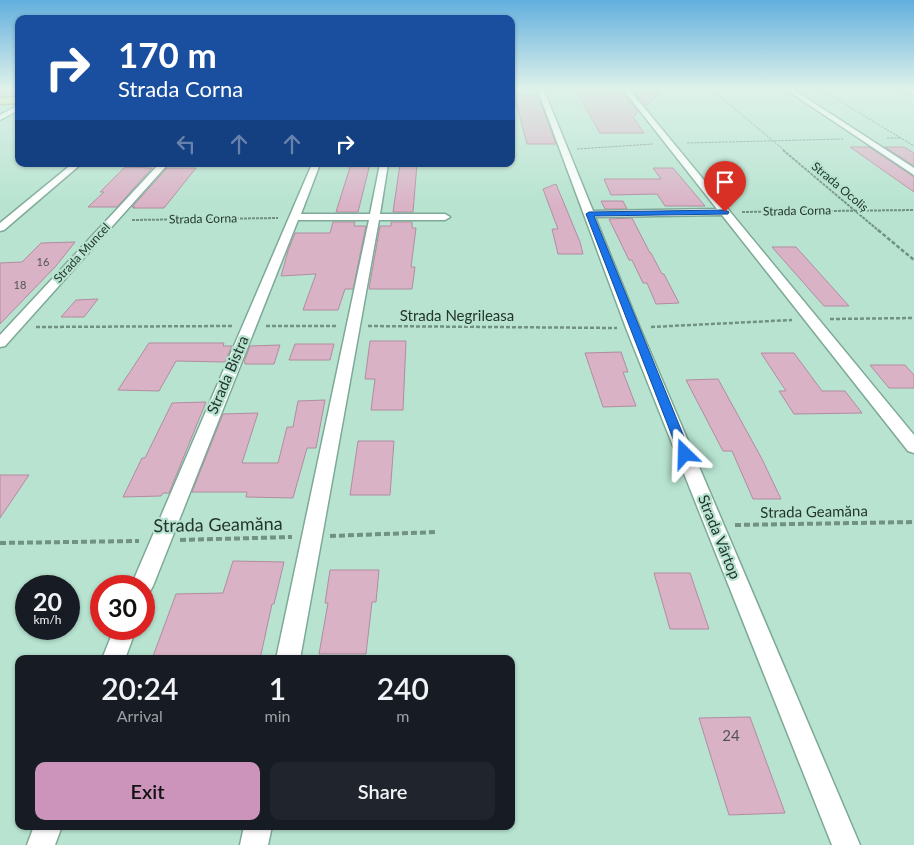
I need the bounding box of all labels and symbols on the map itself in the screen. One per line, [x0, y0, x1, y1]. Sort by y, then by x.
street label: Strada Ocoliș [809, 159, 872, 215]
pin [704, 161, 746, 212]
street label: Strada Corna [763, 202, 831, 219]
street label: Strada Corna [169, 210, 237, 227]
street label: Strada Muncel [50, 220, 113, 285]
house number: 16 [37, 255, 49, 268]
house number: 18 [14, 278, 26, 291]
street label: Strada Negrileasa [400, 306, 514, 324]
street label: Strada Bistra [202, 333, 252, 417]
position arrow [658, 427, 710, 479]
street label: Strada Vârtop [695, 492, 745, 581]
street label: Strada Geamăna [760, 501, 868, 521]
street label: Strada Geamăna [153, 512, 283, 536]
speed limit sign: 30 [90, 575, 155, 640]
house number: 24 [722, 726, 740, 744]

